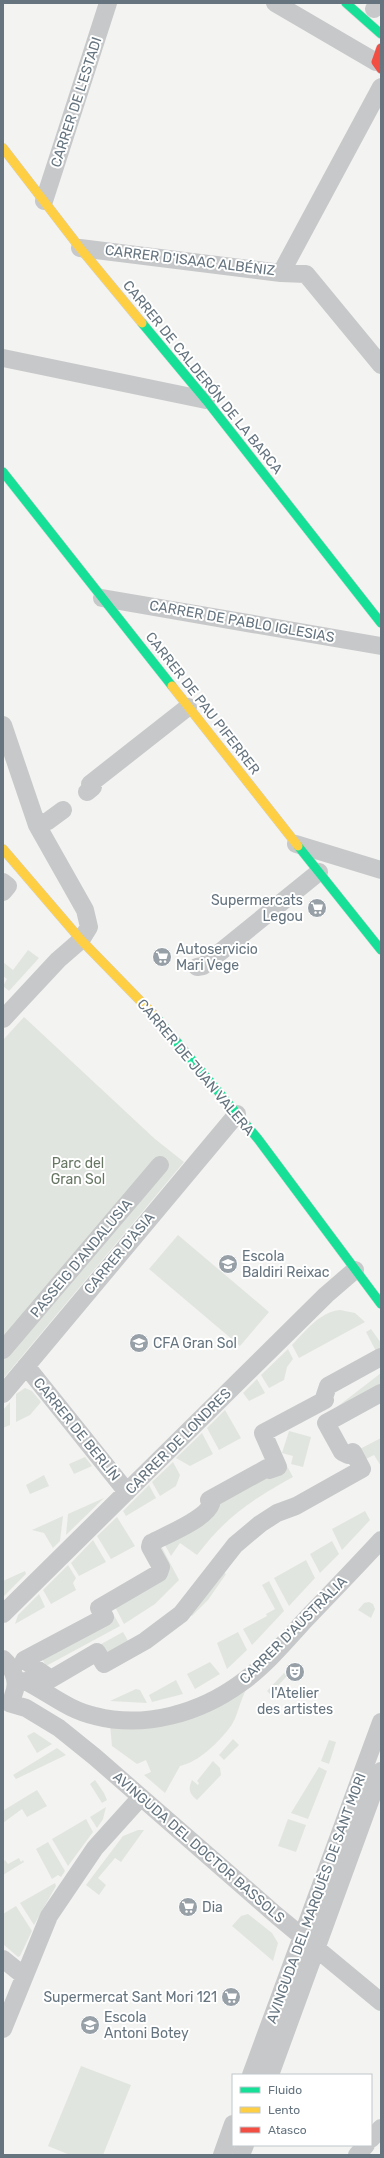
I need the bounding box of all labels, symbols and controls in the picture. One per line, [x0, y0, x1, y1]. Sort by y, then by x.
street label: CARRER DE L'ESTADI [47, 35, 106, 169]
street label: CARRER D'ISAAC ALBÉNIZ [104, 241, 276, 279]
street label: CARRER DE CALDERÓN DE LA BARCA [119, 276, 287, 478]
street label: CARRER DE PABLO IGLESIAS [148, 597, 336, 646]
street label: CARRER DE PAU PIFERRER [142, 629, 263, 778]
place label: Supermercats Legou [211, 892, 303, 925]
supermarket icon: Supermercats Legou [306, 897, 328, 919]
place label: Autoservicio Mari Vege [176, 941, 258, 974]
supermarket icon: Autoservicio Mari Vege [151, 946, 173, 968]
street label: CARRER DE JUAN VALERA [133, 996, 258, 1140]
park label: Parc del Gran Sol [51, 1155, 105, 1188]
street label: PASSEIG D'ANDALUSIA [27, 1195, 136, 1321]
street label: CARRER D'ÀSIA [80, 1208, 159, 1297]
place label: Escola Baldiri Reixac [242, 1248, 330, 1281]
school or university icon: Escola Baldiri Reixac [217, 1253, 239, 1275]
school or university icon: CFA Gran Sol [128, 1332, 150, 1354]
place label: CFA Gran Sol [153, 1335, 237, 1352]
street label: CARRER DE BERLÍN [30, 1374, 124, 1484]
street label: CARRER DE LONDRES [122, 1385, 235, 1498]
street label: CARRER D'AUSTRÀLIA [235, 1572, 351, 1688]
theatre icon: l'Atelier des artistes [284, 1661, 306, 1683]
place label: l'Atelier des artistes [257, 1685, 333, 1718]
street label: AVINGUDA DEL DOCTOR BASSOLS [109, 1768, 288, 1927]
street label: AVINGUDA DEL MARQUÈS DE SANT MORI [262, 1770, 370, 2026]
supermarket icon: Dia [177, 1896, 199, 1918]
place label: Dia [202, 1899, 223, 1916]
supermarket icon: Supermercat Sant Mori 121 [220, 1986, 242, 2008]
place label: Supermercat Sant Mori 121 [43, 1989, 217, 2006]
place label: Escola Antoni Botey [104, 2009, 189, 2042]
school or university icon: Escola Antoni Botey [79, 2014, 101, 2036]
legend [232, 2074, 372, 2146]
text: Fluido [268, 2083, 302, 2097]
text: Lento [268, 2103, 300, 2117]
text: Atasco [268, 2123, 307, 2137]

